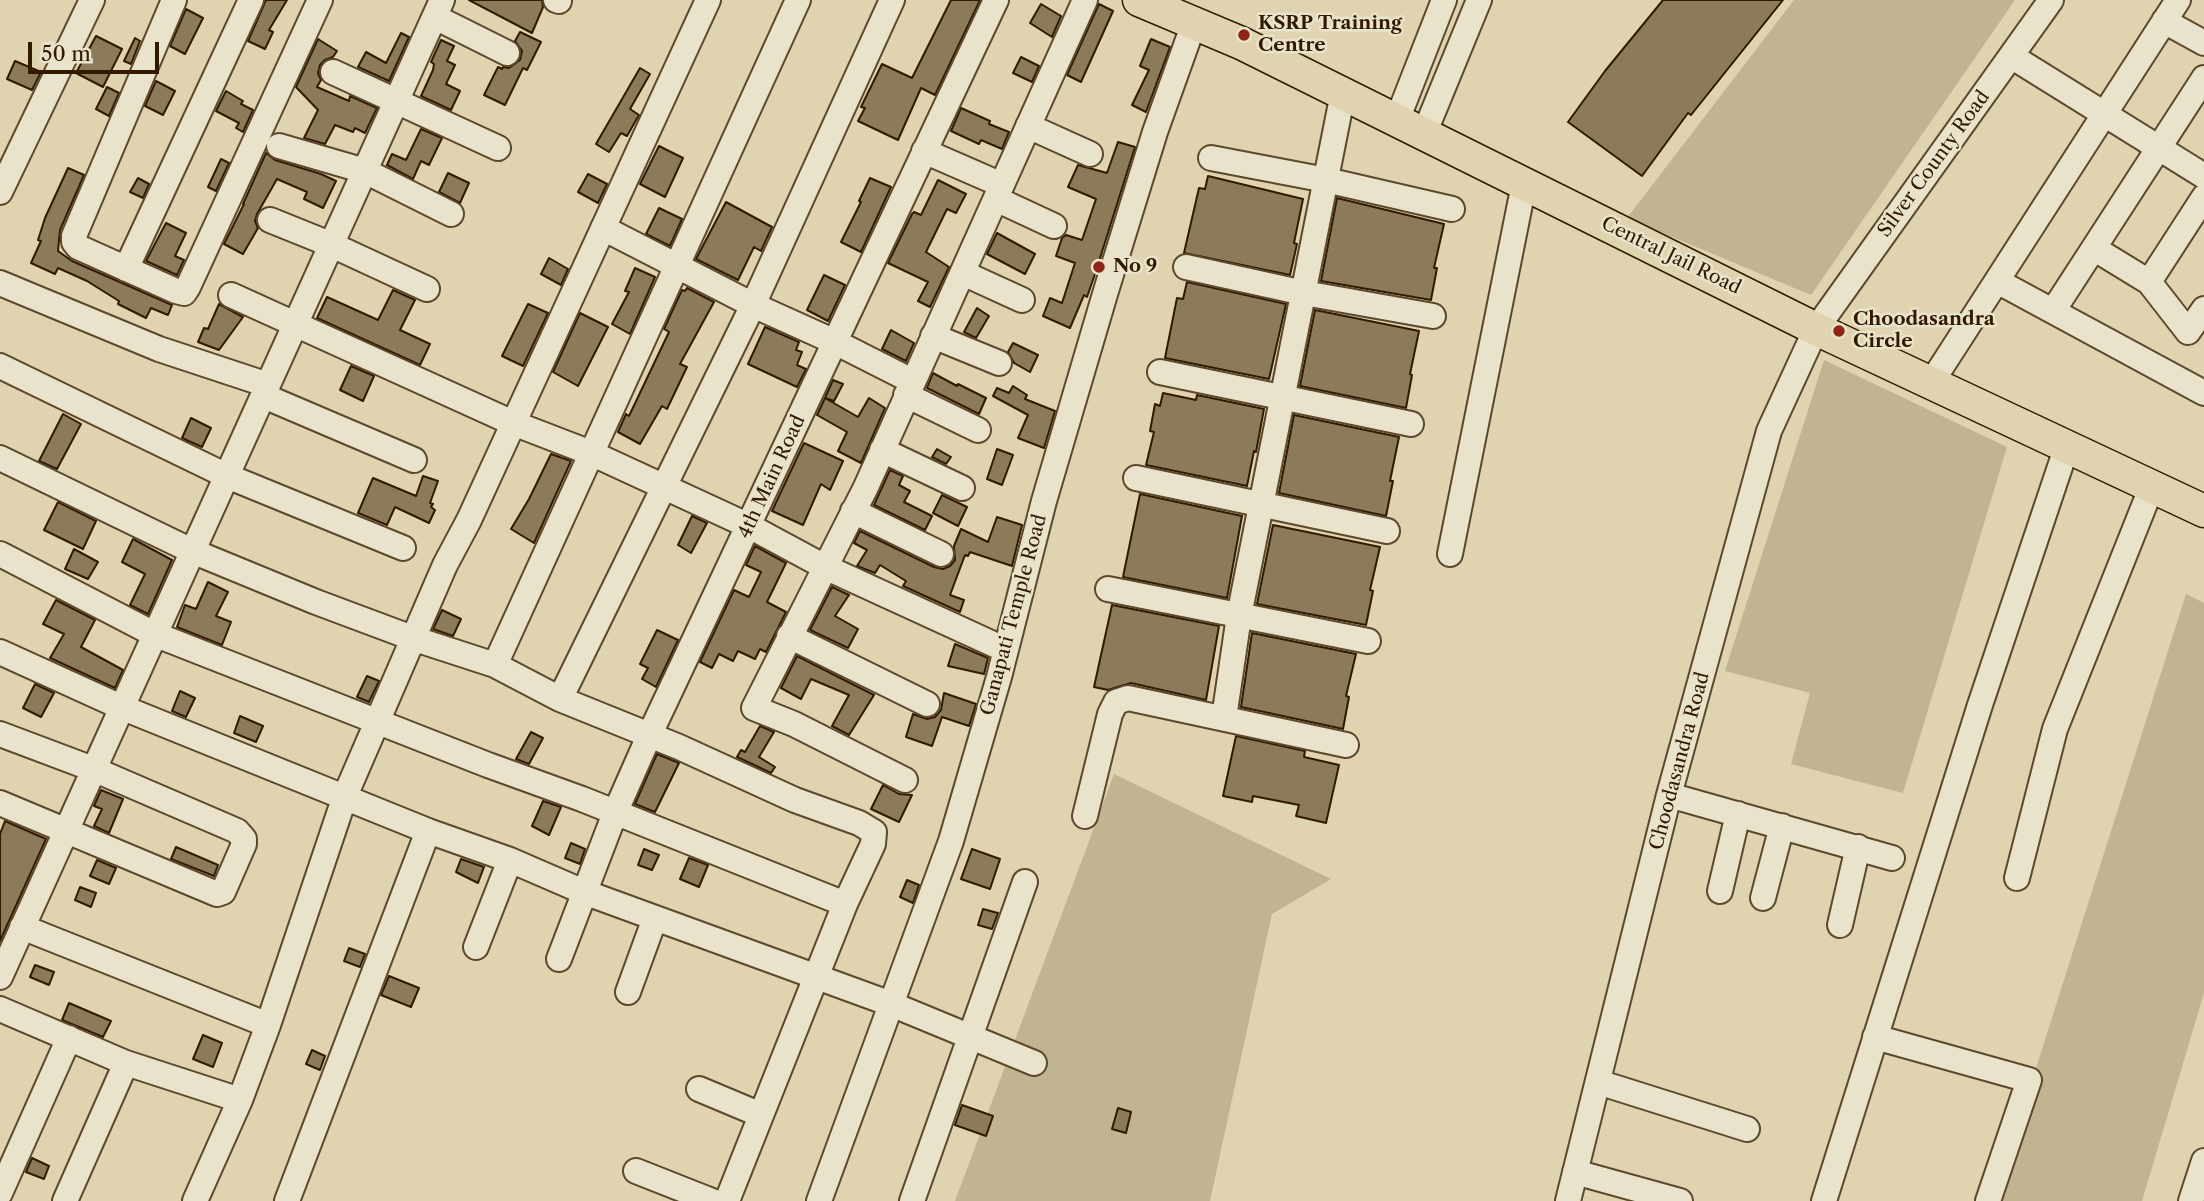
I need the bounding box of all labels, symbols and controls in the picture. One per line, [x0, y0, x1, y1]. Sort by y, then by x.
place label: KSRP Training Centre [1258, 13, 1402, 57]
marker: KSRP Training Centre [1236, 27, 1252, 43]
scale bar [32, 28, 163, 72]
text: 50 m [41, 41, 91, 66]
street label: Silver County Road [1873, 86, 1995, 242]
street label: Central Jail Road [1597, 212, 1745, 300]
place label: No 9 [1113, 256, 1157, 278]
marker: No 9 [1091, 259, 1107, 275]
place label: Choodasandra Circle [1853, 309, 1995, 353]
marker: Choodasandra Circle [1831, 323, 1847, 339]
street label: 4th Main Road [733, 412, 811, 542]
street label: Ganapati Temple Road [976, 512, 1052, 718]
street label: Choodasandra Road [1645, 670, 1715, 852]

